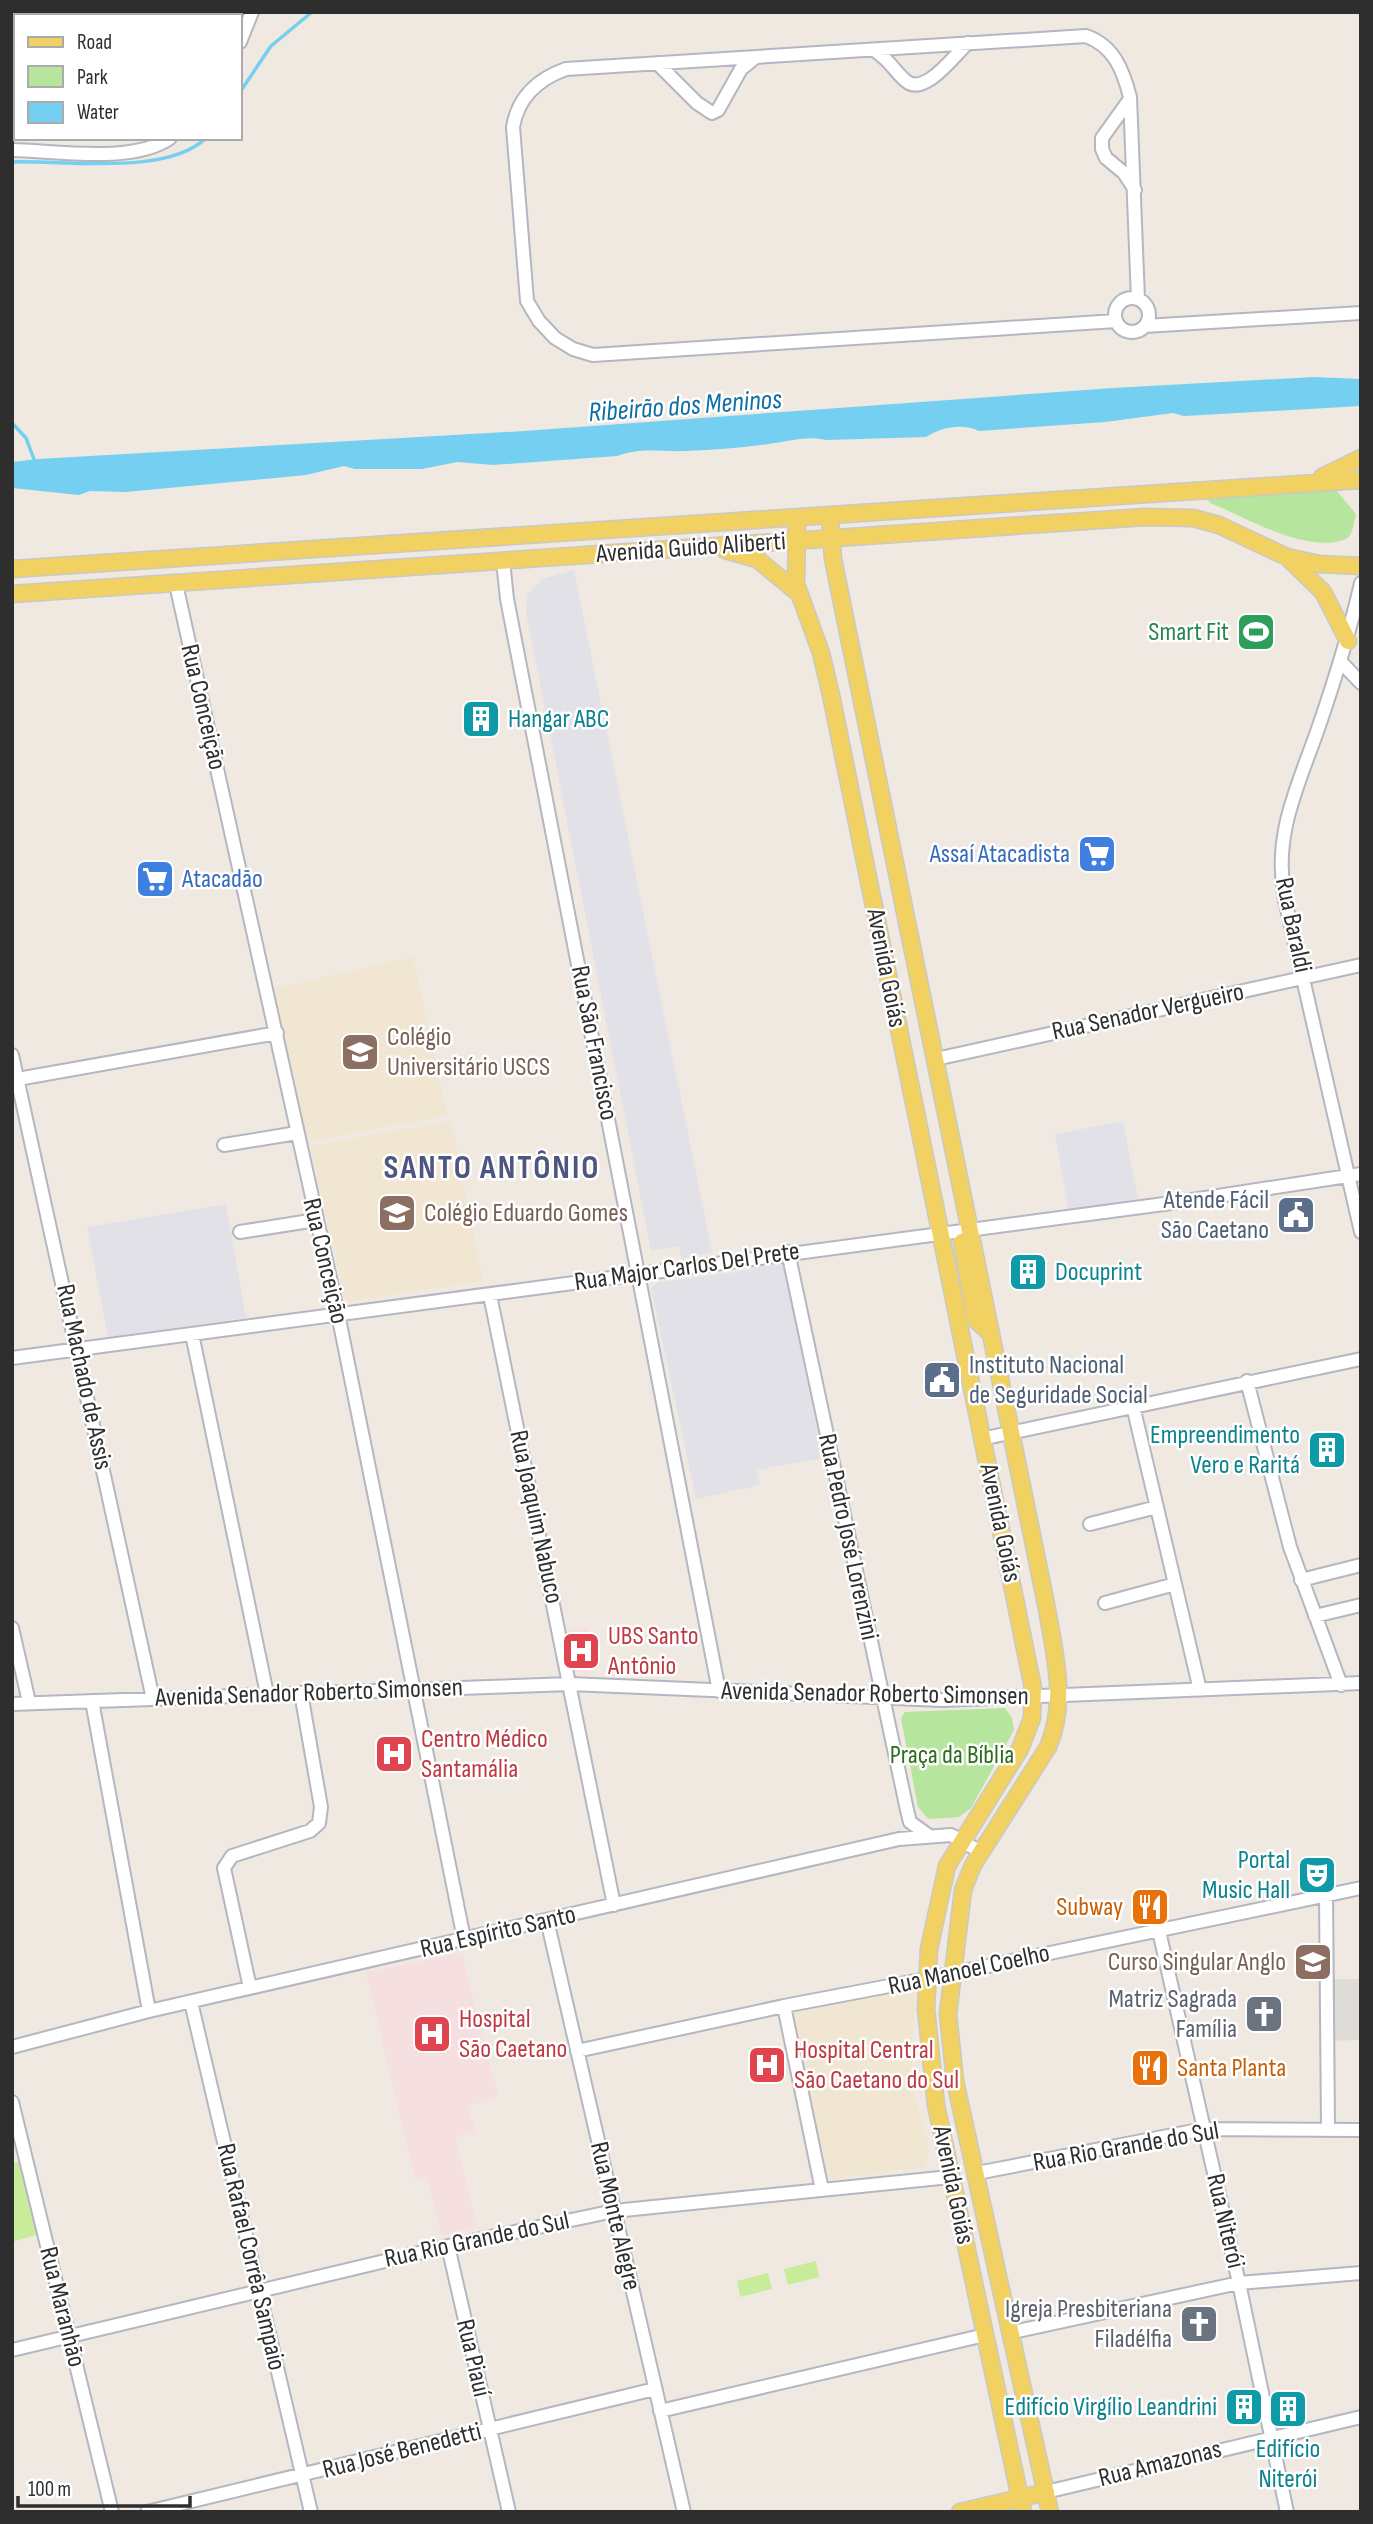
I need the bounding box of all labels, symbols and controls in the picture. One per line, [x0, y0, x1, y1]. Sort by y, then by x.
legend [14, 14, 242, 140]
text: Road [77, 30, 112, 55]
text: Park [77, 65, 108, 90]
text: Water [77, 100, 119, 125]
water label: Ribeirão dos Meninos [587, 383, 783, 429]
street label: Avenida Guido Aliberti [594, 526, 787, 570]
sports icon: Smart Fit [1235, 611, 1277, 653]
place label: Smart Fit [1148, 617, 1229, 648]
street label: Rua Conceição [174, 641, 232, 773]
building icon: Hangar ABC [460, 698, 502, 740]
place label: Hangar ABC [508, 704, 609, 735]
supermarket icon: Assaí Atacadista [1076, 833, 1118, 875]
place label: Assaí Atacadista [929, 839, 1070, 870]
supermarket icon: Atacadão [134, 858, 176, 900]
place label: Atacadão [181, 864, 263, 895]
street label: Rua Baraldi [1268, 875, 1318, 975]
street label: Avenida Goiás [859, 905, 913, 1030]
street label: Rua São Francisco [564, 963, 624, 1123]
street label: Rua Senador Vergueiro [1049, 977, 1247, 1047]
place label: Colégio Universitário USCS [387, 1022, 550, 1083]
school or university icon: Colégio Universitário USCS [339, 1031, 381, 1073]
district label: SANTO ANTÔNIO [384, 1148, 600, 1188]
place label: Atende Fácil São Caetano [1161, 1185, 1269, 1246]
school or university icon: Colégio Eduardo Gomes [376, 1192, 418, 1234]
public building icon: Atende Fácil São Caetano [1275, 1194, 1317, 1236]
street label: Rua Conceição [296, 1195, 354, 1327]
place label: Colégio Eduardo Gomes [424, 1198, 628, 1229]
street label: Rua Major Carlos Del Prete [572, 1236, 802, 1298]
building icon: Docuprint [1007, 1251, 1049, 1293]
place label: Docuprint [1055, 1257, 1142, 1288]
street label: Rua Machado de Assis [49, 1281, 119, 1473]
place label: Instituto Nacional de Seguridade Social [969, 1350, 1148, 1411]
public building icon: Instituto Nacional de Seguridade Social [921, 1359, 963, 1401]
place label: Empreendimento Vero e Raritá [1150, 1420, 1300, 1481]
street label: Rua Joaquim Nabuco [502, 1427, 570, 1607]
building icon: Empreendimento Vero e Raritá [1306, 1429, 1348, 1471]
street label: Rua Pedro José Lorenzini [811, 1431, 885, 1643]
street label: Avenida Goiás [972, 1460, 1028, 1585]
place label: UBS Santo Antônio [607, 1621, 699, 1682]
hospital icon: UBS Santo Antônio [560, 1630, 602, 1672]
street label: Avenida Senador Roberto Simonsen [154, 1672, 463, 1714]
street label: Avenida Senador Roberto Simonsen [720, 1676, 1029, 1712]
place label: Centro Médico Santamália [421, 1724, 548, 1785]
hospital icon: Centro Médico Santamália [373, 1733, 415, 1775]
park label: Praça da Bíblia [890, 1740, 1014, 1771]
place label: Portal Music Hall [1202, 1845, 1290, 1906]
theatre icon: Portal Music Hall [1296, 1854, 1338, 1896]
restaurant icon: Subway [1129, 1886, 1171, 1928]
place label: Subway [1056, 1892, 1123, 1923]
street label: Rua Espírito Santo [417, 1899, 579, 1965]
street label: Rua Manoel Coelho [885, 1938, 1053, 2002]
school or university icon: Curso Singular Anglo [1292, 1941, 1334, 1983]
place label: Curso Singular Anglo [1108, 1947, 1286, 1978]
place label: Matriz Sagrada Família [1108, 1984, 1237, 2045]
church icon: Matriz Sagrada Família [1243, 1993, 1285, 2035]
place label: Hospital São Caetano [459, 2004, 567, 2065]
hospital icon: Hospital São Caetano [411, 2013, 453, 2055]
place label: Hospital Central São Caetano do Sul [794, 2035, 959, 2096]
hospital icon: Hospital Central São Caetano do Sul [746, 2044, 788, 2086]
restaurant icon: Santa Planta [1129, 2047, 1171, 2089]
place label: Santa Planta [1177, 2053, 1286, 2084]
street label: Rua Rio Grande do Sul [1031, 2115, 1221, 2179]
street label: Avenida Goiás [925, 2122, 981, 2247]
street label: Rua Monte Alegre [583, 2139, 647, 2293]
street label: Rua Rafael Corrêa Sampaio [210, 2141, 292, 2373]
street label: Rua Niterói [1199, 2171, 1251, 2271]
street label: Rua Rio Grande do Sul [382, 2205, 572, 2275]
street label: Rua Maranhão [32, 2244, 92, 2370]
place label: Igreja Presbiteriana Filadélfia [1005, 2294, 1172, 2355]
church icon: Igreja Presbiteriana Filadélfia [1178, 2303, 1220, 2345]
street label: Rua Piauí [449, 2316, 497, 2400]
building icon: Edifício Virgílio Leandrini [1223, 2386, 1265, 2428]
building icon: Edifício Niterói [1267, 2388, 1309, 2430]
place label: Edifício Virgílio Leandrini [1005, 2392, 1217, 2423]
street label: Rua José Benedetti [319, 2416, 485, 2486]
street label: Rua Amazonas [1095, 2434, 1225, 2494]
place label: Edifício Niterói [1256, 2434, 1320, 2495]
scale bar [18, 2464, 189, 2508]
text: 100 m [28, 2477, 71, 2502]

